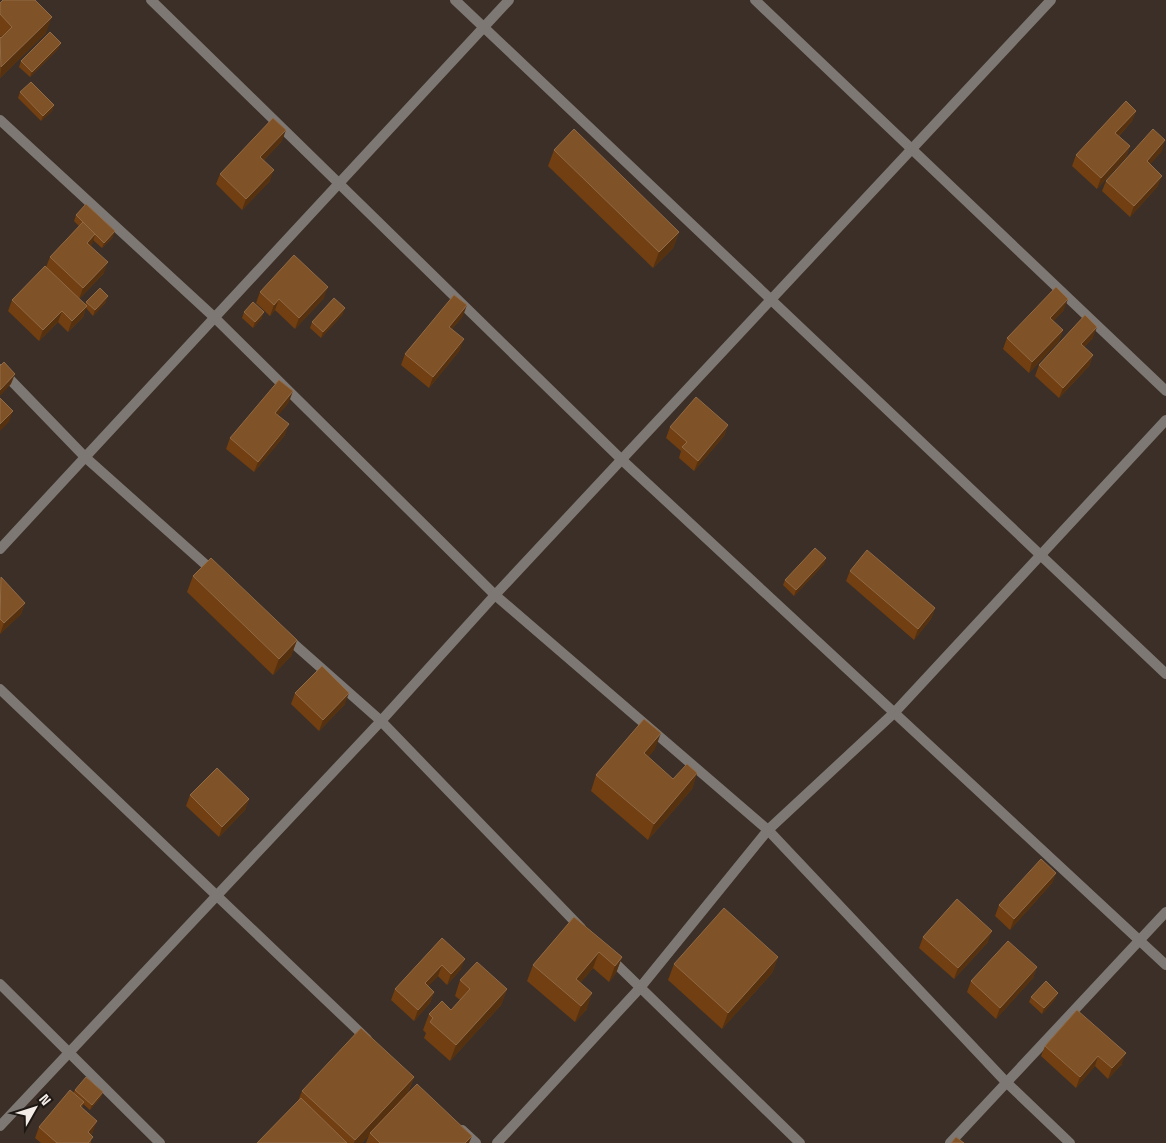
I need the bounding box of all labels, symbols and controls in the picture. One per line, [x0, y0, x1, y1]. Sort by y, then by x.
north arrow [10, 1083, 60, 1133]
text: N [35, 1091, 55, 1109]

